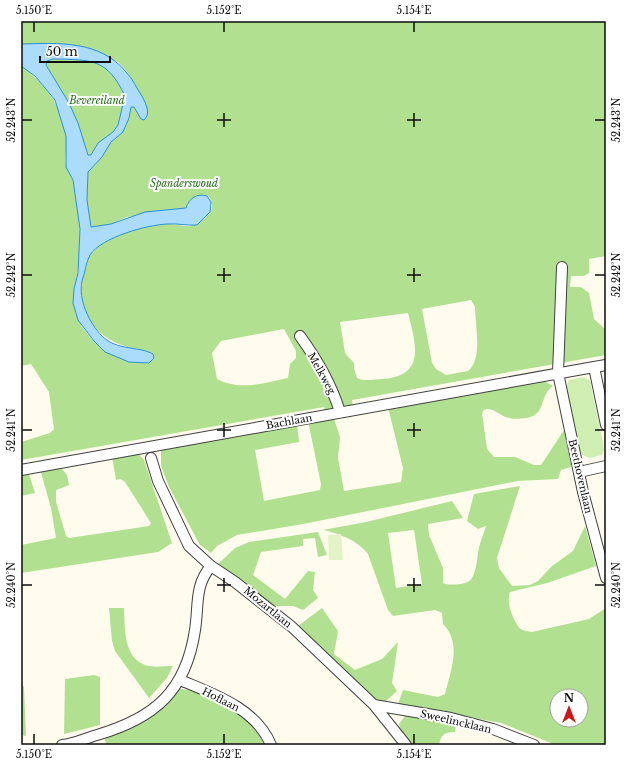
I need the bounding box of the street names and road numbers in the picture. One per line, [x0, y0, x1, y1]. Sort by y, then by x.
street label: Melkweg [305, 350, 339, 397]
street label: Bachlaan [265, 411, 313, 432]
street label: Beethovenlaan [566, 438, 595, 515]
street label: Mozartlaan [241, 584, 294, 631]
street label: Hoflaan [200, 685, 242, 714]
street label: Sweelincklaan [419, 707, 493, 736]

